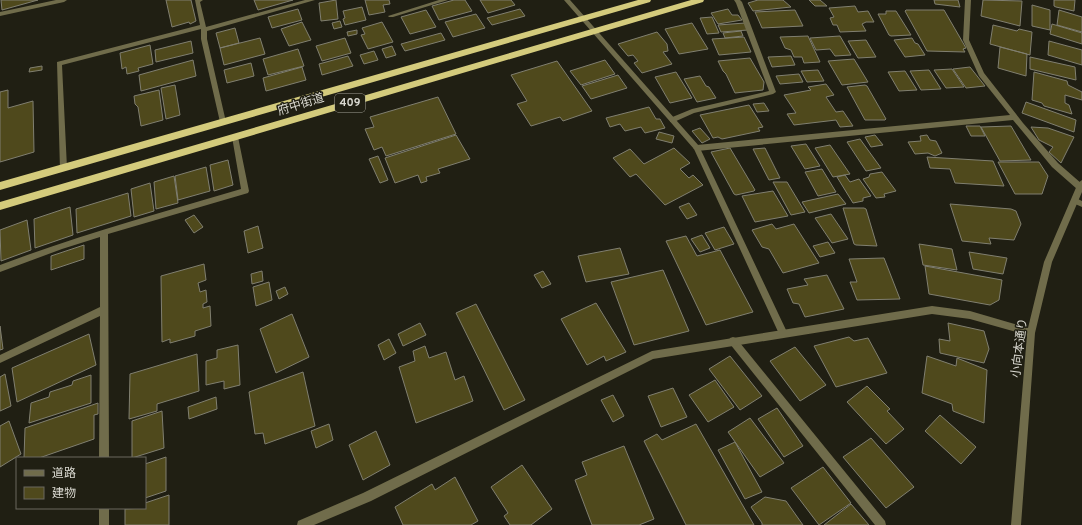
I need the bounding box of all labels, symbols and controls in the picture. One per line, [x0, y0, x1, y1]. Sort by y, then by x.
street label: 府中街道 [276, 90, 326, 120]
road number: 409 [335, 94, 365, 112]
street label: 小向本通り [1008, 317, 1032, 379]
legend [16, 457, 146, 509]
text: 道路 [52, 466, 76, 482]
text: 建物 [52, 486, 76, 502]

